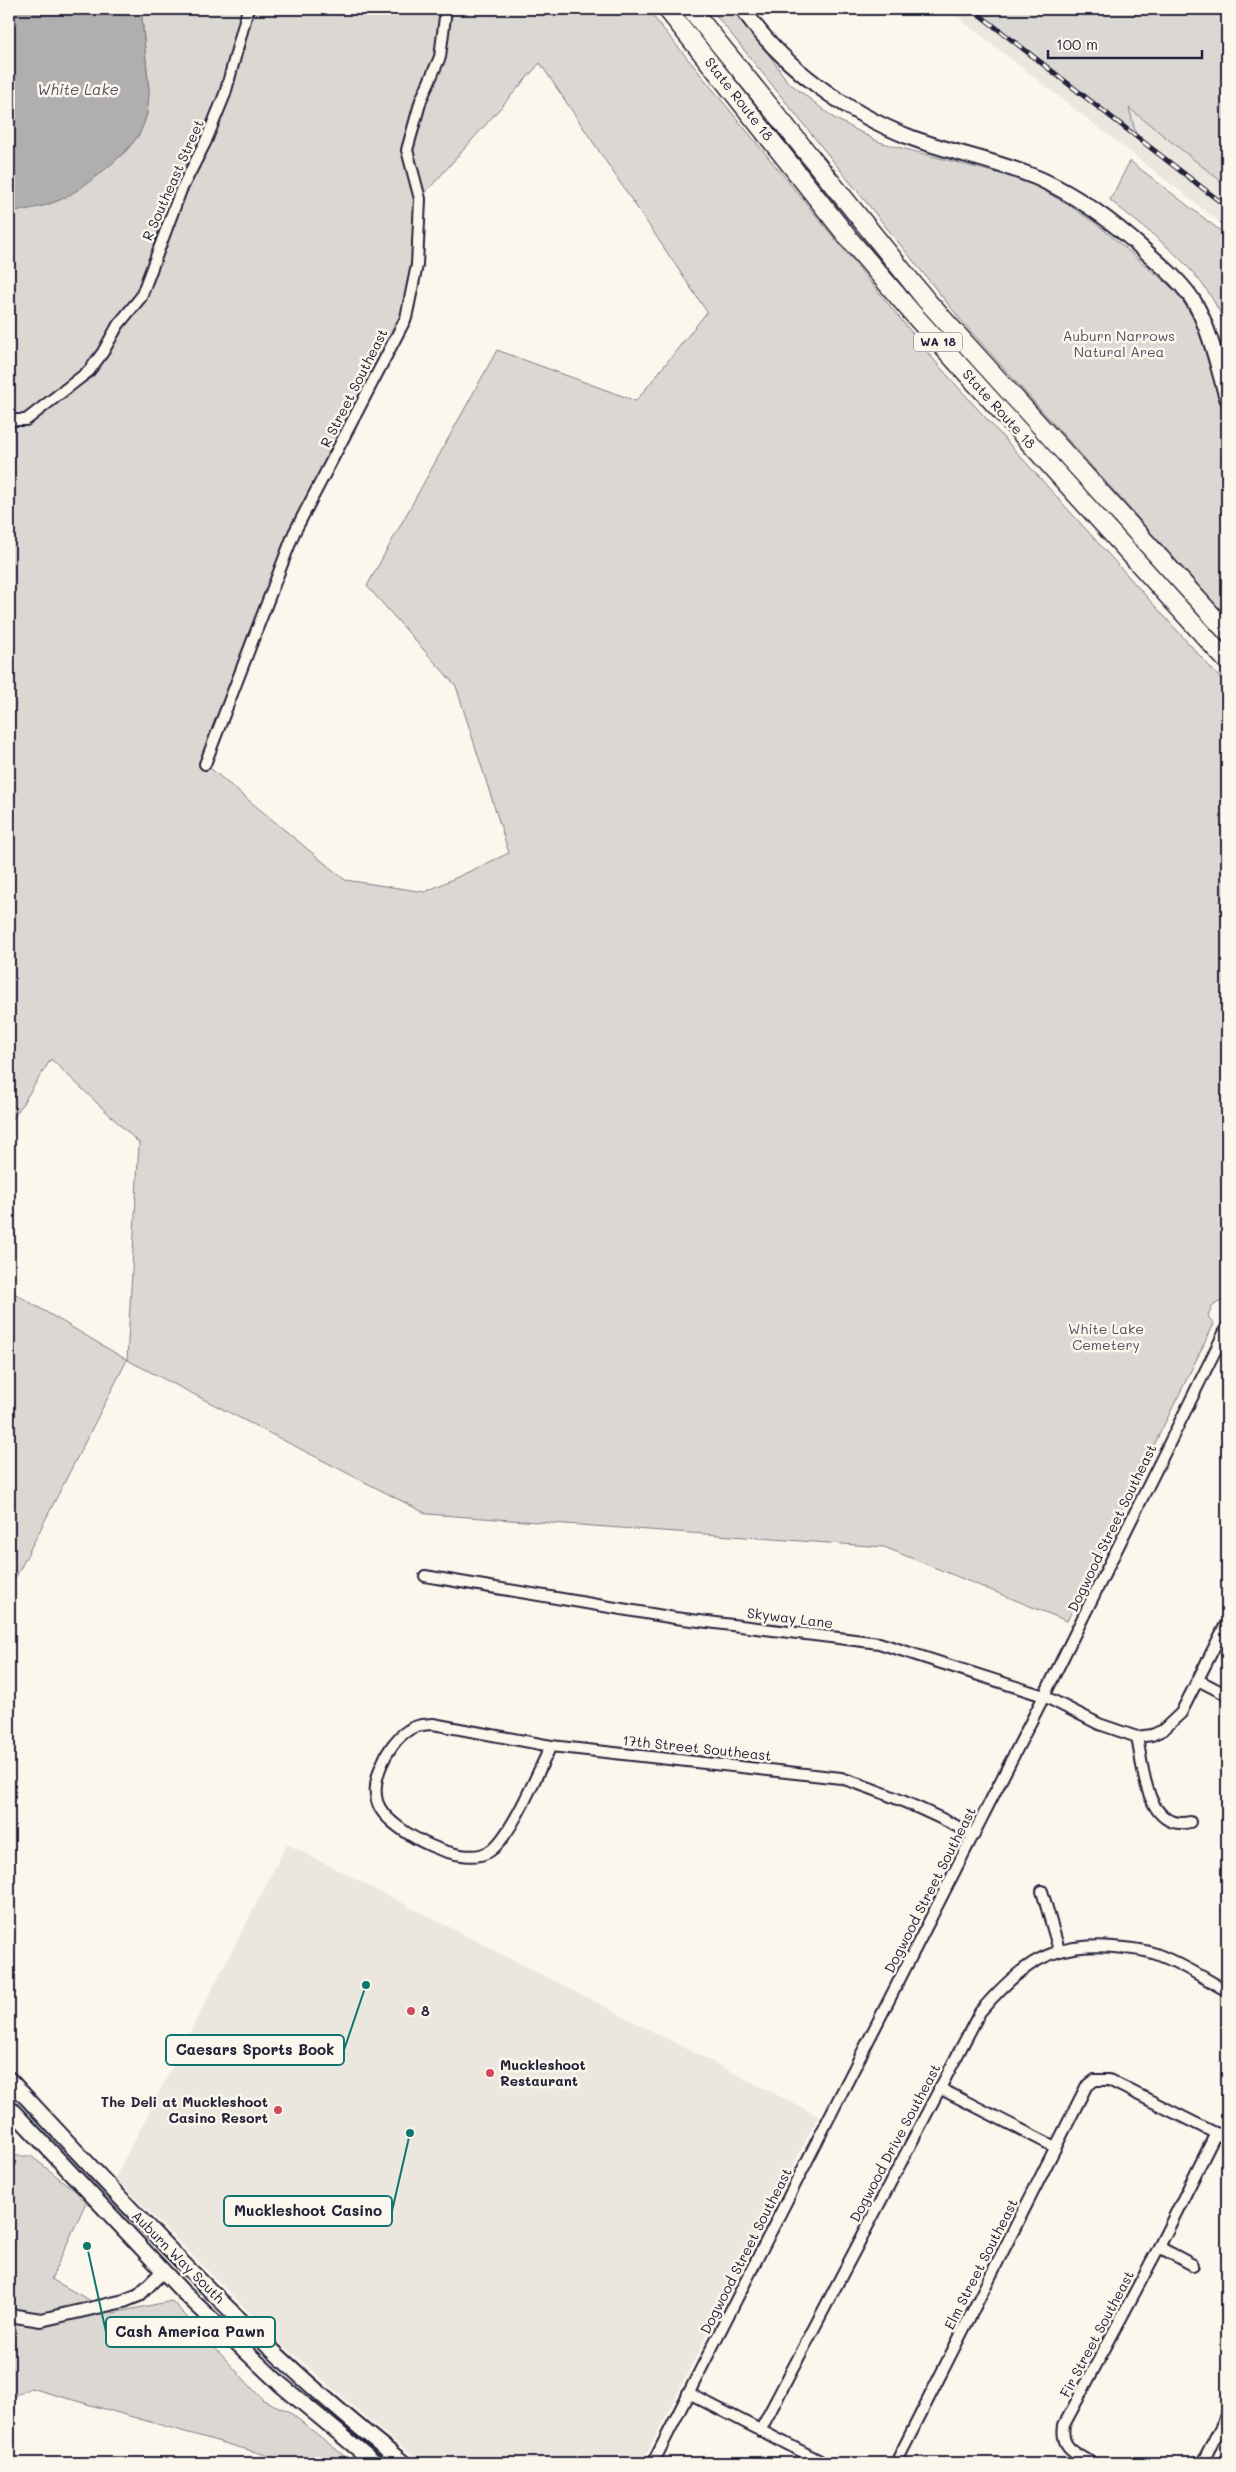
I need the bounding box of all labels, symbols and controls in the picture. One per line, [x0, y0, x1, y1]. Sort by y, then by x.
scale bar [1048, 28, 1202, 60]
text: 100 m [1056, 34, 1098, 54]
street label: State Route 18 [701, 53, 778, 144]
water label: White Lake [37, 79, 119, 99]
street label: R Southeast Street [137, 116, 208, 243]
street label: R Street Southeast [315, 325, 392, 450]
park label: Auburn Narrows Natural Area [1063, 326, 1175, 361]
road number: WA 18 [914, 332, 962, 352]
street label: State Route 18 [959, 365, 1040, 453]
park label: White Lake Cemetery [1068, 1319, 1144, 1354]
street label: Dogwood Street Southeast [1063, 1441, 1160, 1615]
street label: Skyway Lane [746, 1603, 834, 1632]
street label: 17th Street Southeast [622, 1730, 773, 1765]
street label: Dogwood Street Southeast [879, 1803, 980, 1976]
place label: 8 [421, 2001, 430, 2020]
marker: 8 [405, 2005, 417, 2017]
callout: Caesars Sports Book [166, 2035, 344, 2065]
text: Caesars Sports Book [176, 2039, 334, 2059]
place label: Muckleshoot Restaurant [500, 2055, 586, 2090]
street label: Dogwood Drive Southeast [845, 2060, 944, 2225]
marker: Muckleshoot Restaurant [484, 2067, 496, 2079]
place label: The Deli at Muckleshoot Casino Resort [101, 2092, 268, 2127]
marker: The Deli at Muckleshoot Casino Resort [272, 2104, 284, 2116]
street label: Dogwood Street Southeast [695, 2164, 796, 2337]
street label: Elm Street Southeast [939, 2195, 1022, 2332]
callout: Muckleshoot Casino [224, 2196, 392, 2226]
text: Muckleshoot Casino [234, 2200, 382, 2220]
street label: Auburn Way South [128, 2206, 229, 2307]
street label: Fir Street Southeast [1055, 2267, 1138, 2400]
callout: Cash America Pawn [106, 2317, 275, 2347]
text: Cash America Pawn [115, 2321, 265, 2341]

